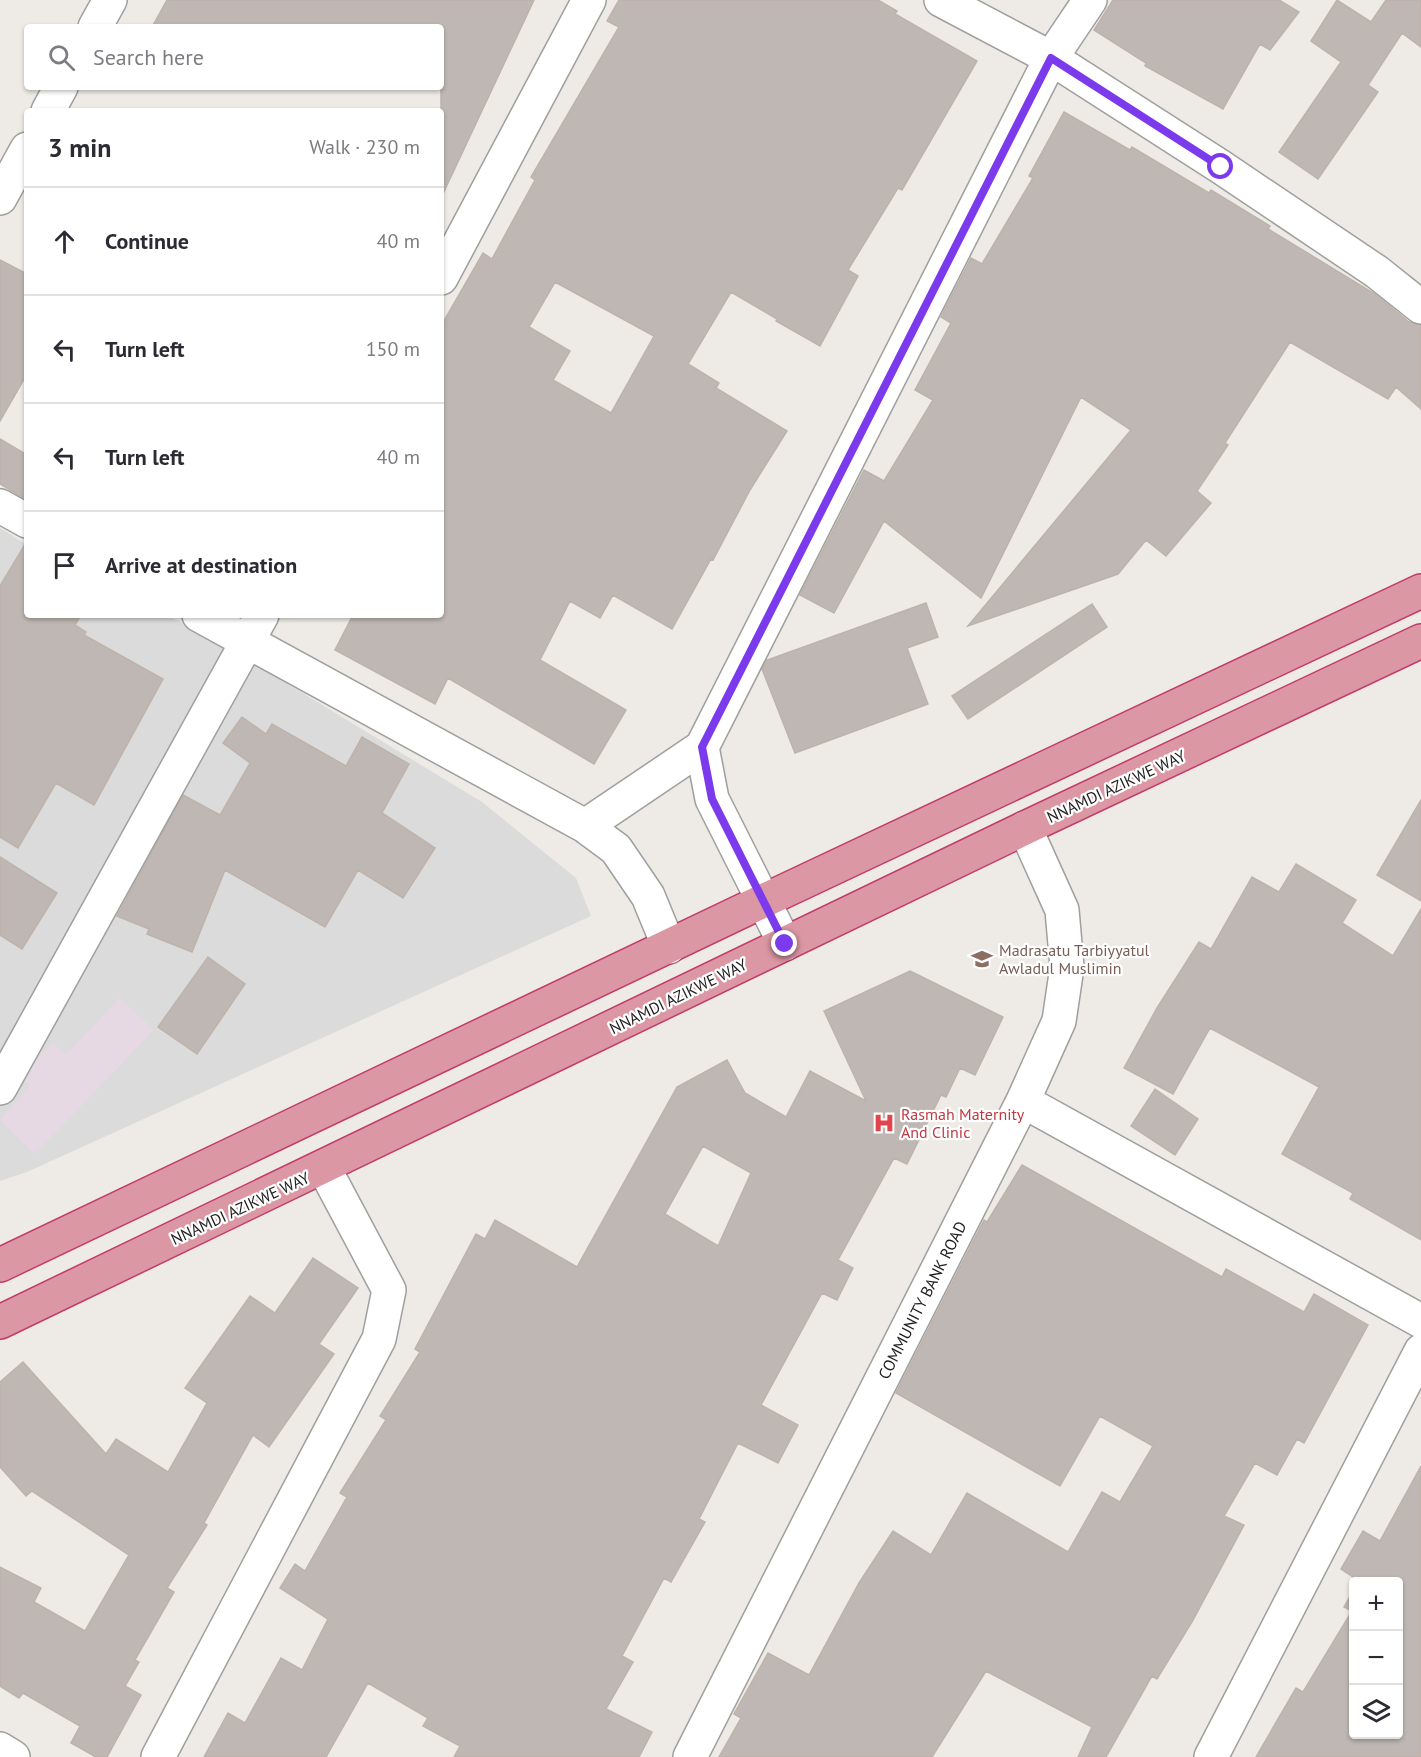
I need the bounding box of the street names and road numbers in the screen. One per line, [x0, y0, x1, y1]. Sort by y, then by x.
street label: NNAMDI AZIKWE WAY [1044, 745, 1188, 827]
street label: NNAMDI AZIKWE WAY [606, 954, 750, 1038]
street label: NNAMDI AZIKWE WAY [168, 1167, 312, 1249]
street label: COMMUNITY BANK ROAD [873, 1218, 971, 1382]

